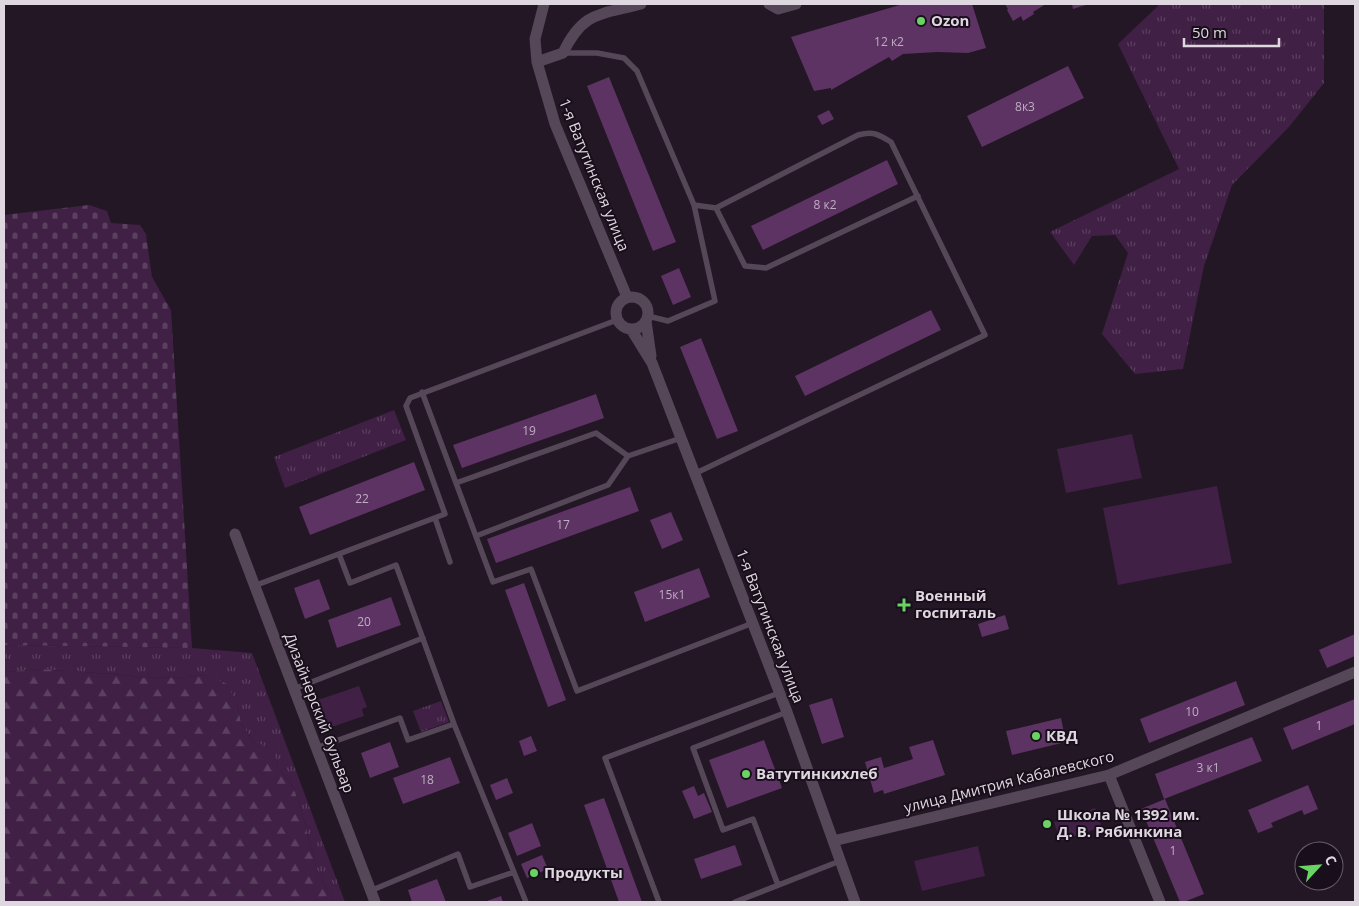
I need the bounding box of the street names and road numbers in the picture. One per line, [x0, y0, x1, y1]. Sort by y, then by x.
street label: 1-я Ватутинская улица [555, 95, 635, 254]
street label: 1-я Ватутинская улица [732, 546, 809, 705]
street label: Дизайнерский бульвар [280, 630, 360, 796]
street label: улица Дмитрия Кабалевского [902, 745, 1116, 817]

